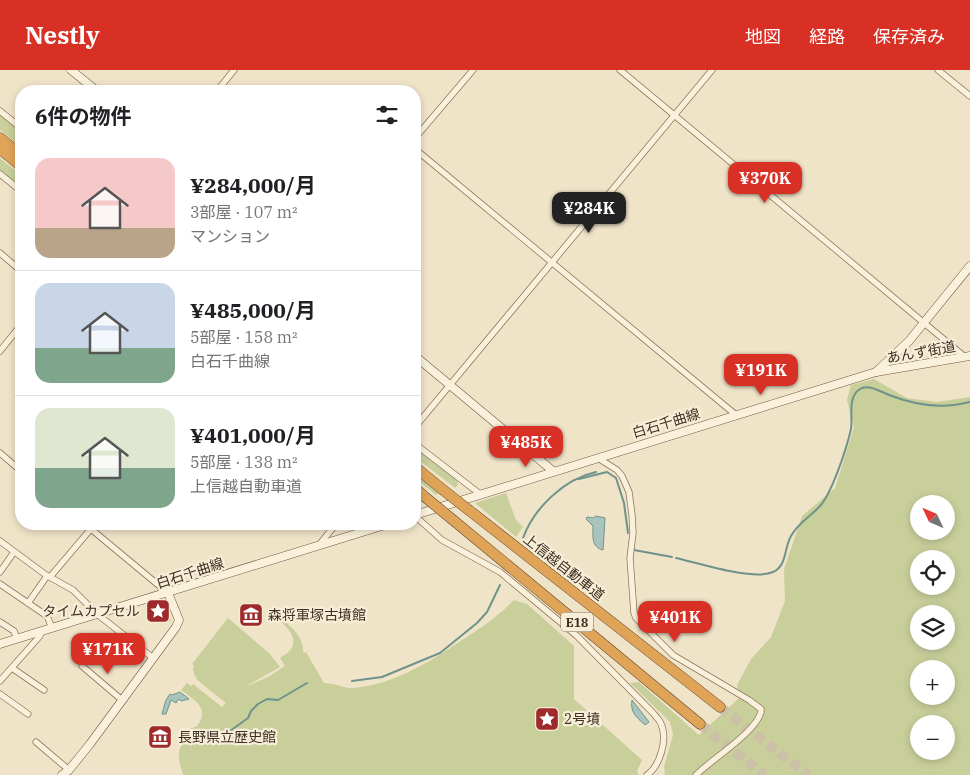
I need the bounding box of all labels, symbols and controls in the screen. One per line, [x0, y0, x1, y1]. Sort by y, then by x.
text: Nestly [25, 19, 100, 51]
text: 地図 [745, 25, 781, 48]
text: 経路 [809, 25, 845, 48]
text: 保存済み [873, 25, 945, 48]
icon: filters [373, 101, 401, 129]
text: 6件の物件 [35, 102, 132, 130]
pin: ¥370K [730, 162, 800, 204]
text: ¥370K [739, 168, 791, 188]
text: ¥284,000/月 [190, 171, 316, 199]
icon: home [75, 178, 135, 238]
pin: ¥284K [554, 191, 624, 234]
text: ¥284K [563, 198, 615, 218]
text: 3部屋 · 107 m² [190, 202, 298, 222]
text: マンション [190, 226, 270, 246]
text: ¥485,000/月 [190, 296, 316, 324]
icon: home [75, 303, 135, 363]
text: 5部屋 · 158 m² [190, 327, 298, 347]
street label: あんず街道 [885, 337, 957, 367]
text: 白石千曲線 [190, 351, 270, 371]
pin: ¥191K [726, 354, 796, 396]
text: ¥191K [735, 360, 787, 380]
street label: 白石千曲線 [630, 404, 702, 442]
text: ¥401,000/月 [190, 421, 316, 449]
pin: ¥485K [491, 426, 561, 468]
icon: home [75, 428, 135, 488]
text: ¥485K [500, 432, 552, 452]
text: 5部屋 · 138 m² [190, 452, 298, 472]
text: 上信越自動車道 [190, 476, 302, 496]
north arrow [910, 495, 955, 540]
map controls [910, 495, 955, 760]
street label: 上信越自動車道 [520, 530, 608, 604]
button: locate [910, 550, 955, 595]
street label: 白石千曲線 [154, 554, 226, 592]
place icon: タイムカプセル [145, 598, 171, 624]
pin: ¥401K [640, 600, 710, 643]
place label: タイムカプセル [42, 602, 140, 620]
museum icon: 森将軍塚古墳館 [238, 602, 264, 628]
button: layers [910, 605, 955, 650]
place label: 森将軍塚古墳館 [268, 606, 366, 624]
text: ¥401K [649, 607, 701, 627]
road number: E18 [561, 612, 593, 632]
pin: ¥171K [73, 632, 143, 675]
text: ¥171K [82, 639, 134, 659]
button: + [910, 660, 955, 705]
place icon: 2号墳 [534, 706, 560, 732]
place label: 2号墳 [564, 710, 600, 728]
button: − [910, 715, 955, 760]
museum icon: 長野県立歴史館 [147, 724, 173, 750]
place label: 長野県立歴史館 [178, 728, 276, 746]

